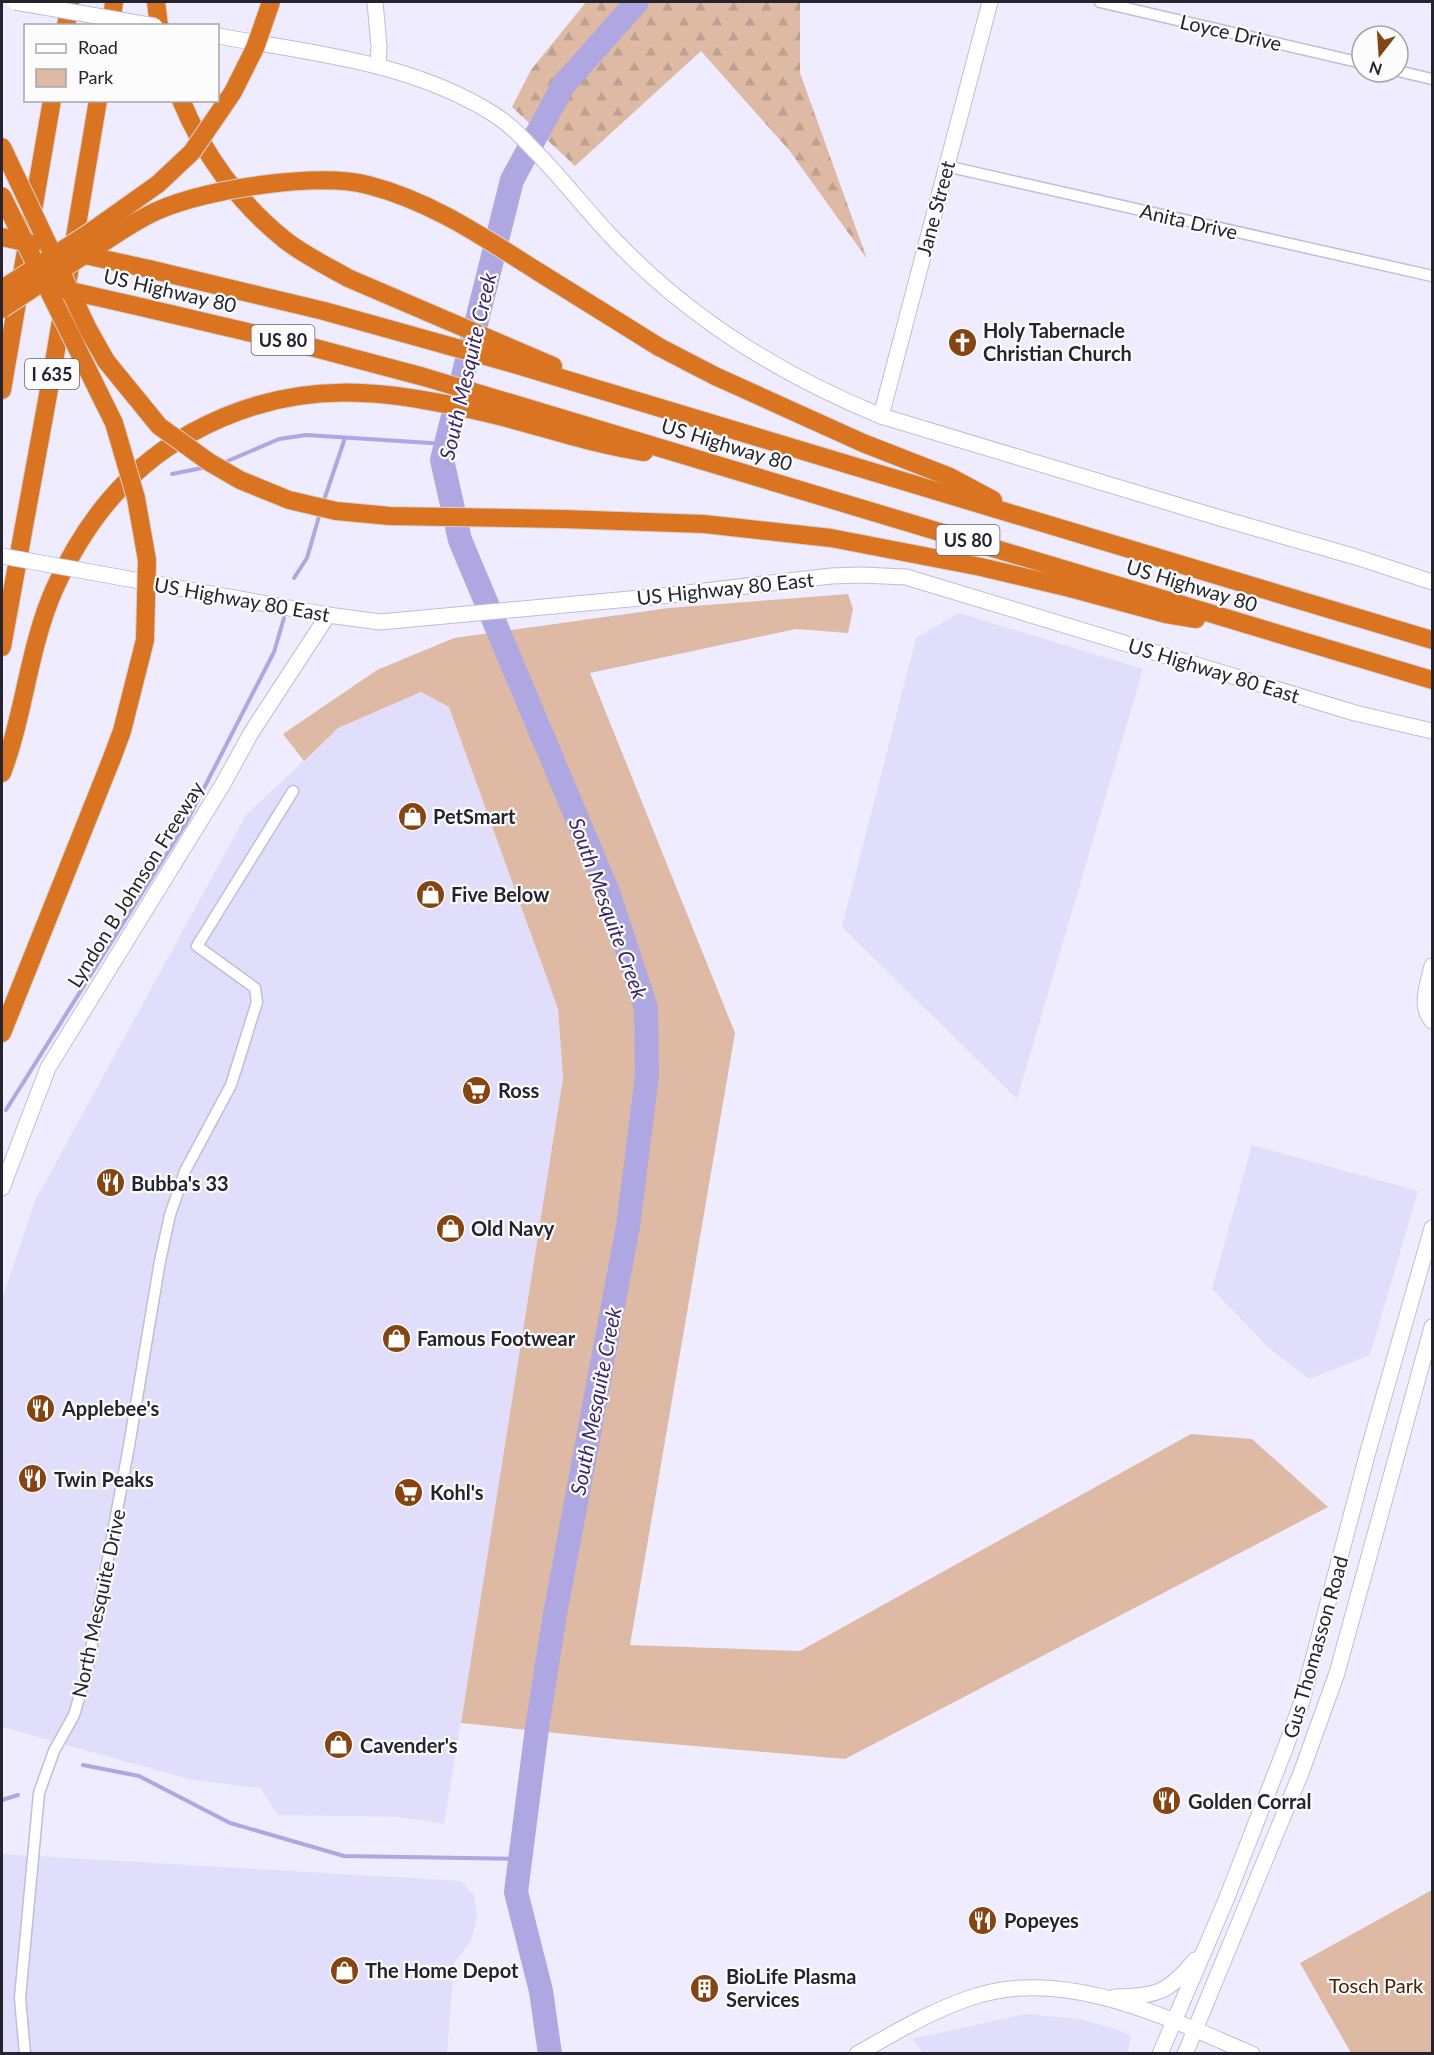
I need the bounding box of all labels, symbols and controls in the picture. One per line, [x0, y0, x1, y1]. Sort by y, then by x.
street label: Loyce Drive [1178, 9, 1284, 55]
legend [24, 24, 219, 102]
north arrow [1350, 24, 1410, 84]
text: Road [78, 36, 118, 58]
text: N [1367, 58, 1384, 80]
text: Park [78, 66, 114, 88]
street label: Jane Street [911, 158, 959, 258]
street label: Anita Drive [1138, 198, 1240, 244]
street label: US Highway 80 [101, 263, 239, 317]
water label: South Mesquite Creek [433, 269, 501, 462]
place label: Holy Tabernacle Christian Church [983, 318, 1132, 365]
road number: US 80 [252, 325, 314, 355]
church icon: Holy Tabernacle Christian Church [946, 326, 978, 358]
road number: I 635 [25, 359, 79, 389]
street label: US Highway 80 [659, 413, 795, 475]
road number: US 80 [936, 525, 1000, 555]
street label: US Highway 80 [1124, 554, 1260, 616]
street label: US Highway 80 East [635, 567, 815, 609]
street label: US Highway 80 East [152, 572, 332, 626]
street label: US Highway 80 East [1125, 633, 1303, 707]
street label: Lyndon B Johnson Freeway [62, 776, 209, 991]
shop icon: PetSmart [396, 800, 428, 832]
place label: PetSmart [433, 804, 516, 828]
water label: South Mesquite Creek [565, 814, 654, 1003]
shop icon: Five Below [414, 878, 446, 910]
place label: Five Below [451, 882, 549, 906]
supermarket icon: Ross [461, 1074, 493, 1106]
place label: Ross [498, 1078, 539, 1102]
restaurant icon: Bubba's 33 [94, 1167, 126, 1199]
place label: Bubba's 33 [131, 1171, 229, 1195]
shop icon: Old Navy [434, 1212, 466, 1244]
place label: Old Navy [471, 1216, 555, 1240]
water label: South Mesquite Creek [565, 1304, 626, 1497]
shop icon: Famous Footwear [380, 1322, 412, 1354]
place label: Famous Footwear [417, 1326, 576, 1350]
restaurant icon: Applebee's [25, 1392, 57, 1424]
place label: Applebee's [61, 1396, 160, 1420]
restaurant icon: Twin Peaks [17, 1463, 49, 1495]
place label: Twin Peaks [54, 1467, 154, 1491]
supermarket icon: Kohl's [393, 1476, 425, 1508]
place label: Kohl's [430, 1480, 484, 1504]
street label: North Mesquite Drive [66, 1507, 130, 1699]
street label: Gus Thomasson Road [1277, 1553, 1353, 1741]
shop icon: Cavender's [323, 1729, 355, 1761]
place label: Cavender's [360, 1733, 458, 1757]
restaurant icon: Golden Corral [1151, 1785, 1183, 1817]
place label: Golden Corral [1188, 1789, 1311, 1813]
restaurant icon: Popeyes [967, 1904, 999, 1936]
place label: Popeyes [1004, 1908, 1079, 1932]
shop icon: The Home Depot [328, 1954, 360, 1986]
place label: The Home Depot [365, 1958, 519, 1982]
place label: BioLife Plasma Services [726, 1964, 856, 2011]
building icon: BioLife Plasma Services [689, 1972, 721, 2004]
park label: Tosch Park [1329, 1973, 1424, 1997]

